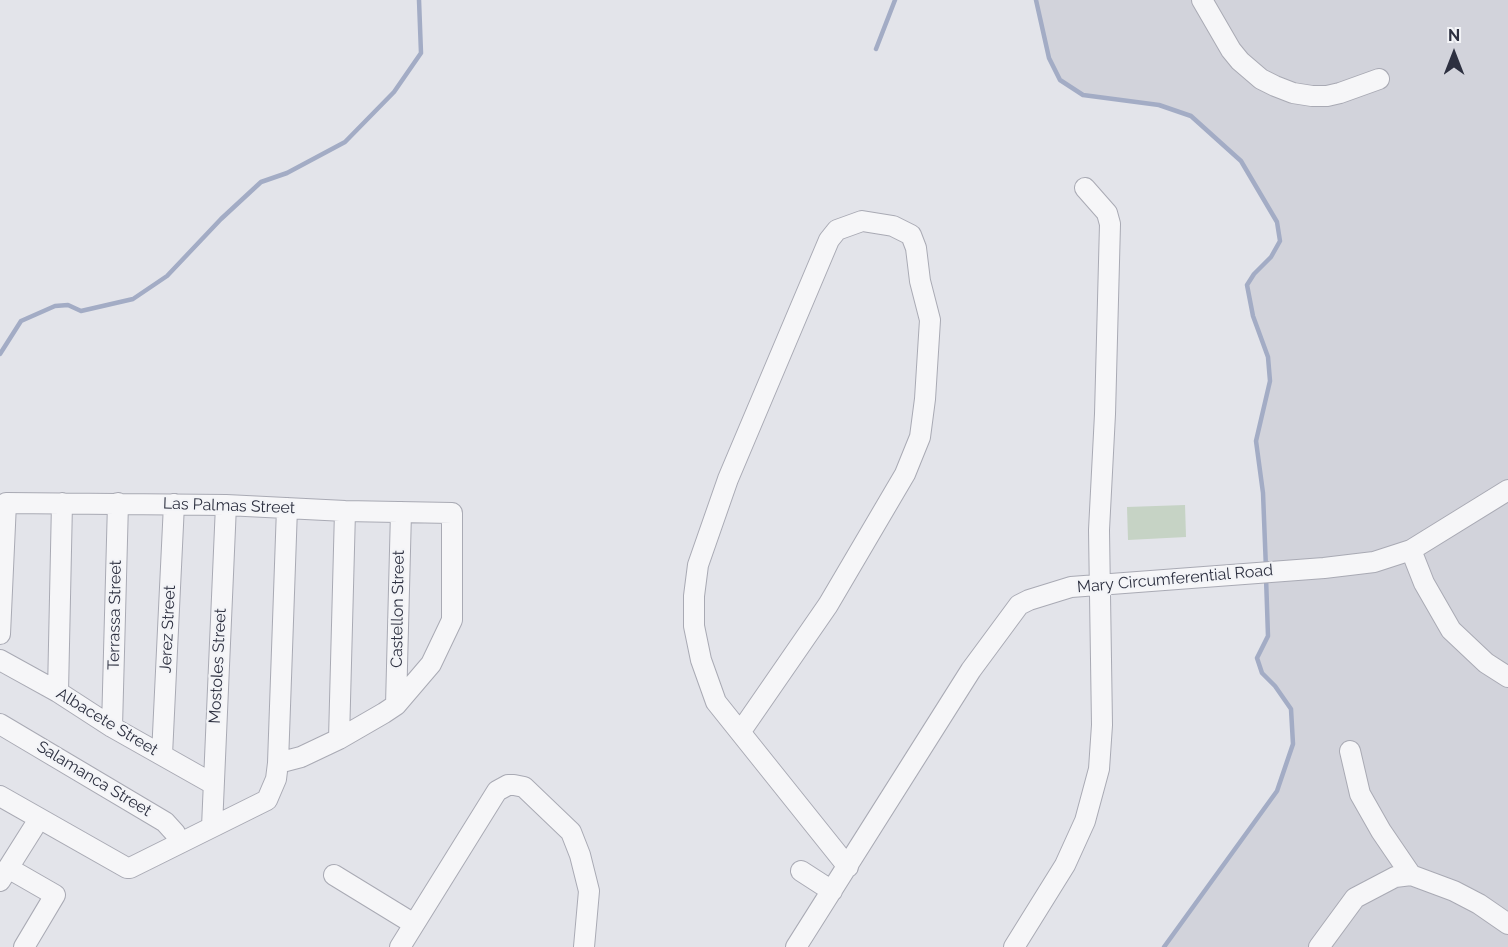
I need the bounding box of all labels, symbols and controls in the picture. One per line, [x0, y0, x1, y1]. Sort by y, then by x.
north arrow [1424, 24, 1484, 84]
text: N [1448, 26, 1460, 45]
street label: Las Palmas Street [163, 494, 295, 518]
street label: Castellon Street [387, 550, 409, 668]
street label: Terrassa Street [104, 560, 126, 670]
street label: Mary Circumferential Road [1076, 561, 1274, 597]
street label: Jerez Street [156, 585, 180, 673]
street label: Mostoles Street [205, 608, 231, 724]
street label: Albacete Street [53, 684, 161, 760]
street label: Salamanca Street [33, 737, 155, 821]

